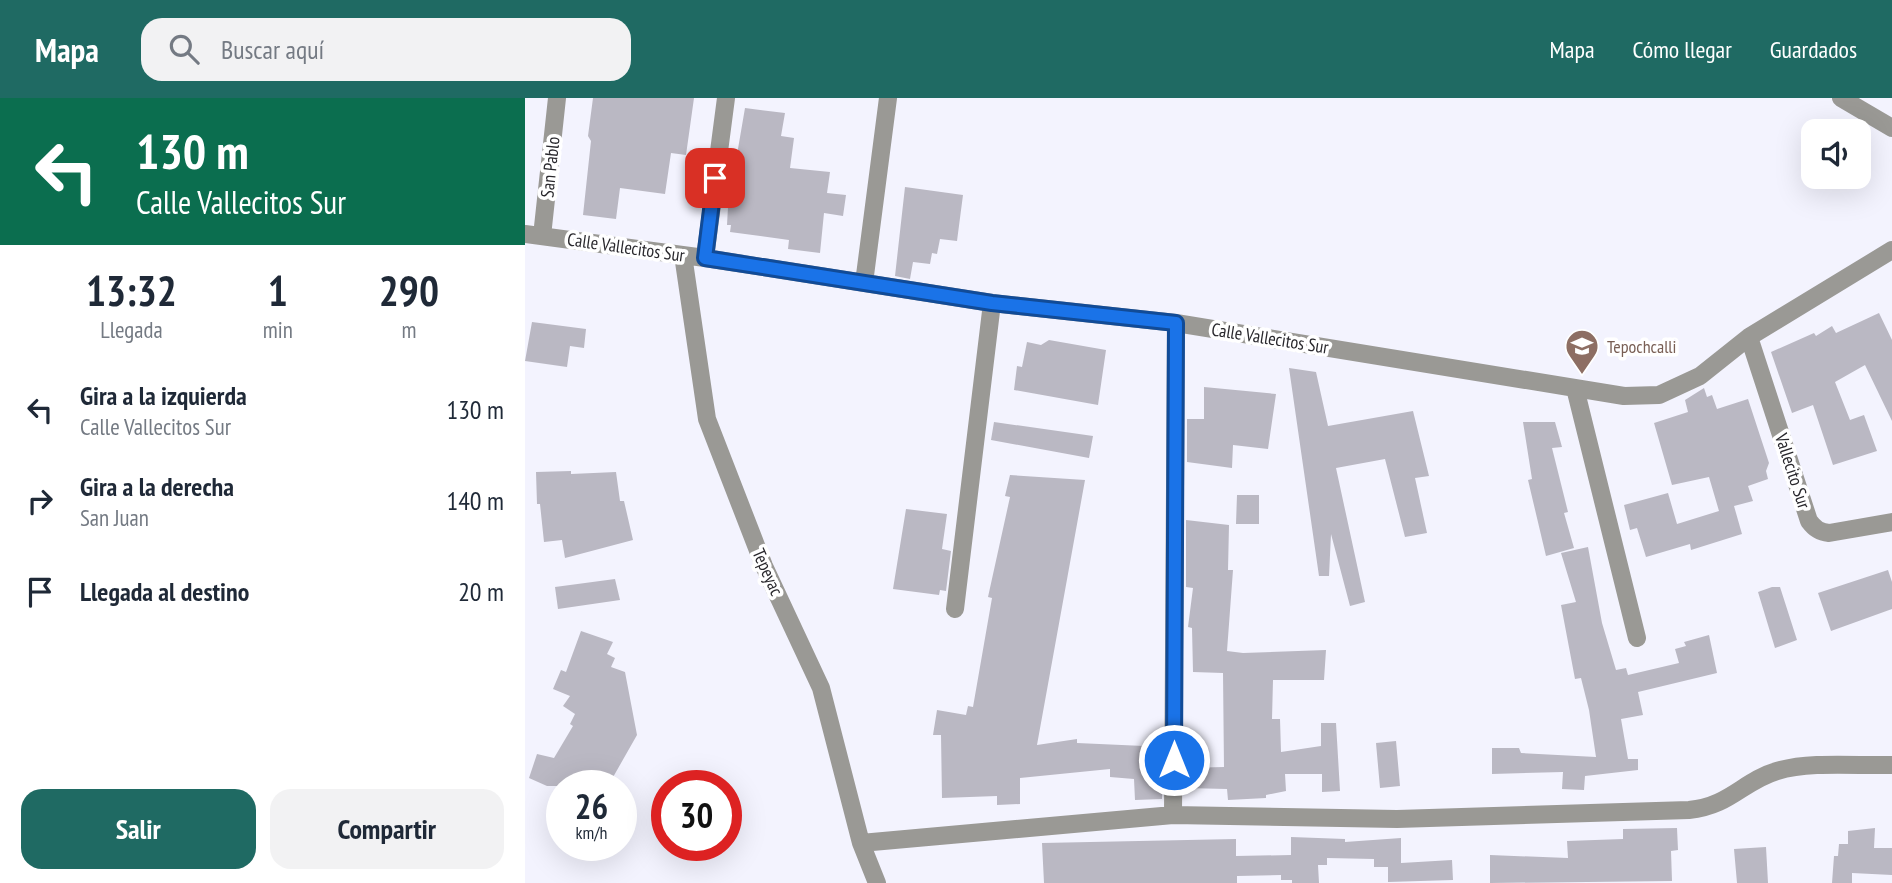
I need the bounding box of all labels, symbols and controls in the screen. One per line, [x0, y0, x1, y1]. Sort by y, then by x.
search box [141, 18, 631, 81]
text: Mapa [35, 28, 99, 71]
icon: search [165, 30, 203, 68]
text: Buscar aquí [221, 33, 324, 66]
text: Mapa [1550, 34, 1595, 65]
text: Cómo llegar [1633, 34, 1732, 65]
text: Guardados [1770, 34, 1857, 65]
text: 130 m [136, 119, 249, 183]
map controls [1801, 119, 1871, 189]
button: sound [1801, 119, 1871, 189]
icon: left [21, 126, 112, 217]
street label: San Pablo [535, 135, 565, 199]
pin [685, 148, 745, 208]
icon: arrive [696, 159, 734, 197]
text: Calle Vallecitos Sur [136, 181, 346, 223]
street label: Calle Vallecitos Sur [566, 227, 686, 267]
text: 13:32 [86, 263, 177, 318]
text: 1 [268, 263, 288, 318]
text: 290 [379, 263, 439, 318]
text: Llegada [100, 315, 163, 344]
text: min [263, 315, 293, 344]
text: m [401, 315, 416, 344]
street label: Calle Vallecitos Sur [1210, 317, 1330, 359]
school or university icon: Tepochcalli [1563, 327, 1601, 376]
place label: Tepochcalli [1607, 335, 1676, 358]
text: Gira a la izquierda [80, 379, 247, 412]
icon: left [21, 391, 59, 429]
text: 130 m [446, 393, 504, 426]
text: Calle Vallecitos Sur [80, 412, 231, 441]
street label: Vallecito Sur [1770, 430, 1816, 512]
text: Gira a la derecha [80, 470, 234, 503]
icon: right [21, 482, 59, 520]
text: 140 m [446, 484, 504, 517]
text: San Juan [80, 503, 149, 532]
street label: Tepeyac [748, 545, 789, 600]
icon: arrive [21, 573, 59, 611]
text: Llegada al destino [80, 575, 249, 608]
text: 20 m [458, 575, 504, 608]
position arrow [1137, 723, 1211, 797]
speed limit sign: 30 [651, 770, 742, 861]
text: 26 [575, 783, 608, 829]
button: Salir [21, 789, 256, 869]
button: Compartir [270, 789, 504, 869]
text: km/h [576, 821, 607, 844]

